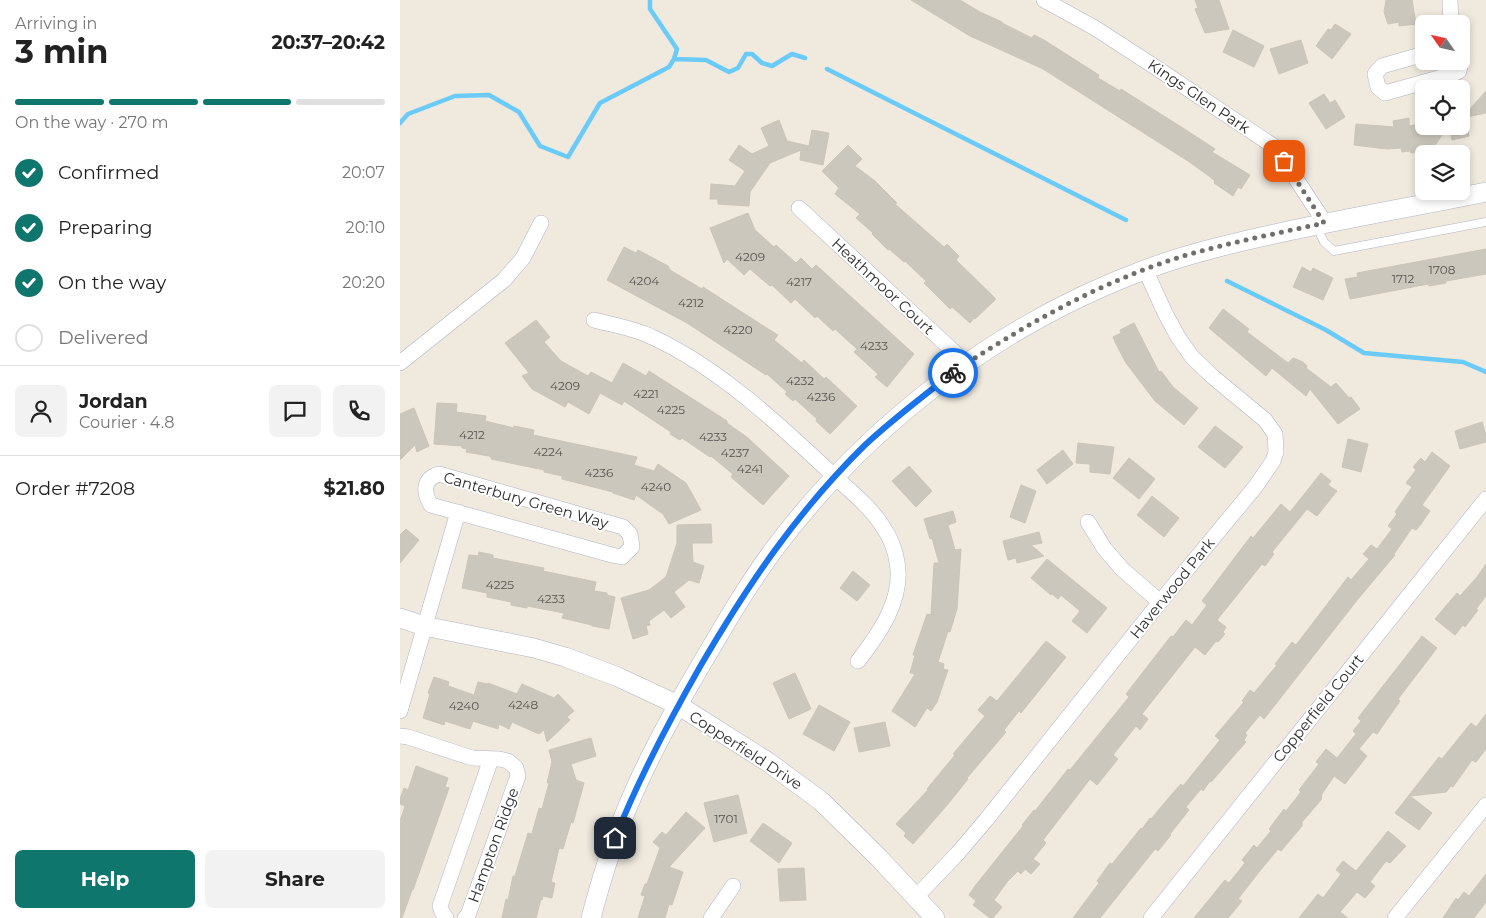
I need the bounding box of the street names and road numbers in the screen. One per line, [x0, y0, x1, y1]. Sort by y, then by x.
street label: Kings Glen Park [1144, 55, 1254, 137]
street label: Heathmoor Court [828, 234, 938, 338]
street label: Canterbury Green Way [441, 467, 611, 533]
street label: Haverwood Park [1126, 534, 1218, 642]
street label: Copperfield Court [1269, 650, 1367, 766]
street label: Copperfield Drive [686, 706, 806, 794]
street label: Hampton Ridge [463, 785, 523, 905]

